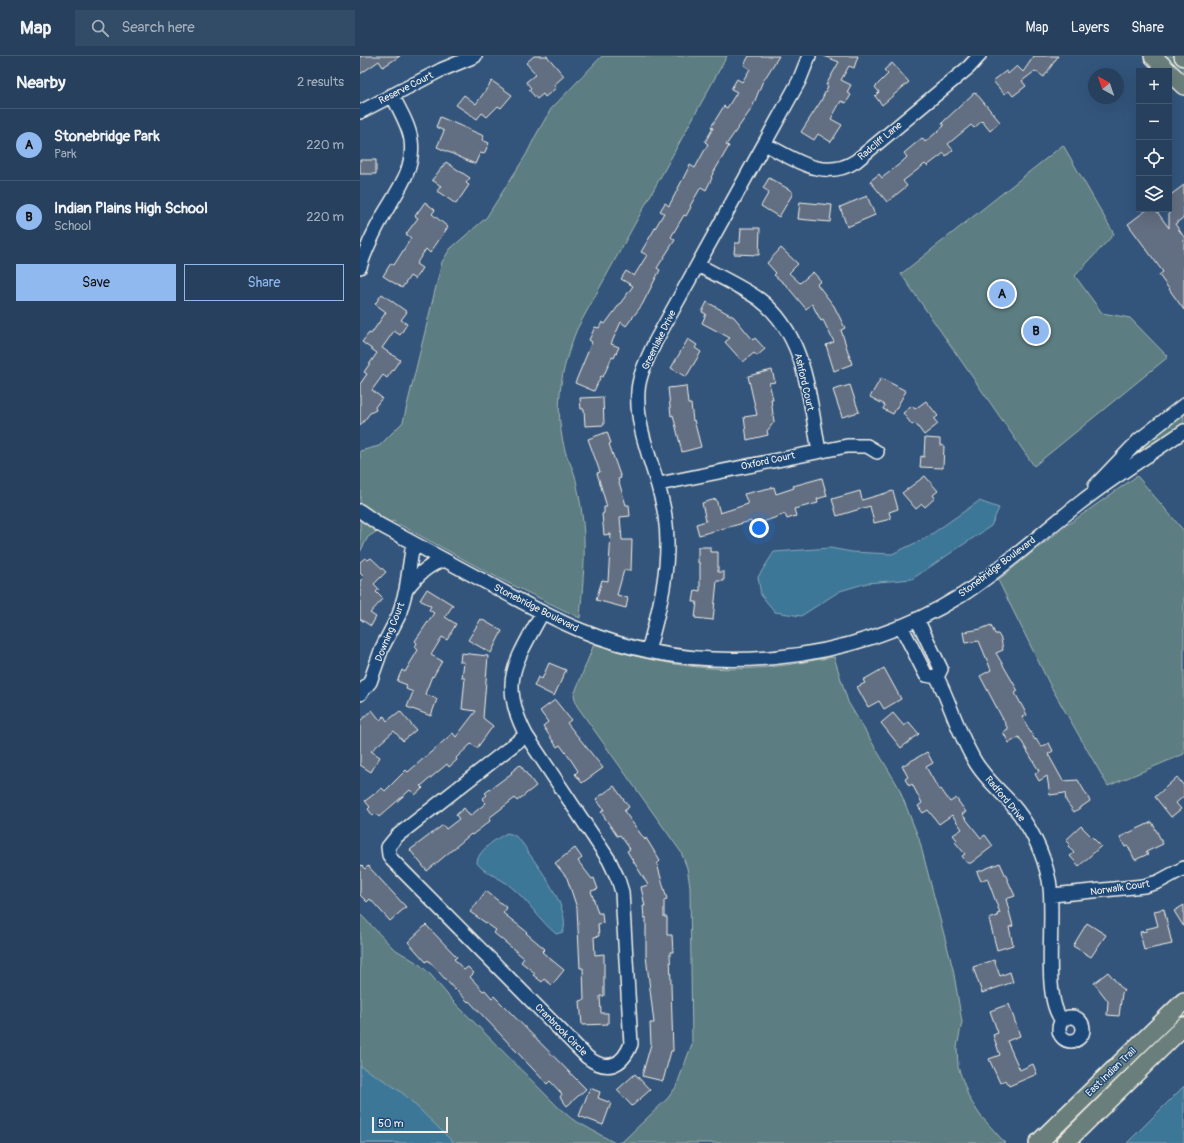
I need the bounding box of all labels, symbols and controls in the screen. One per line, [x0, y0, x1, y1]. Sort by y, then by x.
search box [75, 10, 355, 46]
text: Map [20, 16, 51, 40]
icon: search [89, 17, 111, 39]
text: Search here [121, 18, 195, 37]
text: Map [1026, 19, 1049, 36]
text: Layers [1071, 19, 1109, 36]
text: Share [1131, 19, 1164, 36]
north arrow [1088, 68, 1124, 104]
map controls [1136, 68, 1172, 212]
button: + [1136, 68, 1172, 104]
street label: Reserve Court [377, 69, 436, 107]
text: Nearby [16, 72, 65, 93]
text: 2 results [297, 74, 344, 90]
button: − [1136, 104, 1172, 140]
street label: Radcliff Lane [856, 119, 905, 163]
text: Stonebridge Park [54, 127, 160, 146]
text: A [25, 137, 33, 153]
text: 220 m [306, 137, 344, 153]
button: locate [1136, 140, 1172, 176]
text: Park [54, 146, 77, 162]
button: layers [1136, 176, 1172, 212]
text: Indian Plains High School [54, 199, 208, 218]
text: B [25, 209, 33, 225]
text: 220 m [306, 209, 344, 225]
text: School [54, 218, 91, 234]
button: Save [16, 264, 176, 301]
button: Share [184, 264, 344, 301]
pin: A [989, 279, 1015, 309]
street label: Greenlake Drive [639, 308, 679, 372]
pin: B [1023, 316, 1049, 346]
street label: Ashford Court [792, 352, 817, 413]
street label: Oxford Court [740, 449, 797, 473]
your location [749, 518, 769, 538]
street label: Stonebridge Boulevard [956, 534, 1038, 600]
street label: Stonebridge Boulevard [492, 581, 581, 635]
street label: Downing Court [373, 600, 408, 663]
street label: Radford Drive [982, 774, 1028, 824]
street label: Norwalk Court [1089, 878, 1151, 898]
street label: Cranbrook Circle [532, 1001, 590, 1059]
street label: East Indian Trail [1083, 1045, 1139, 1099]
scale bar [372, 1115, 448, 1134]
text: 50 m [378, 1117, 404, 1130]

